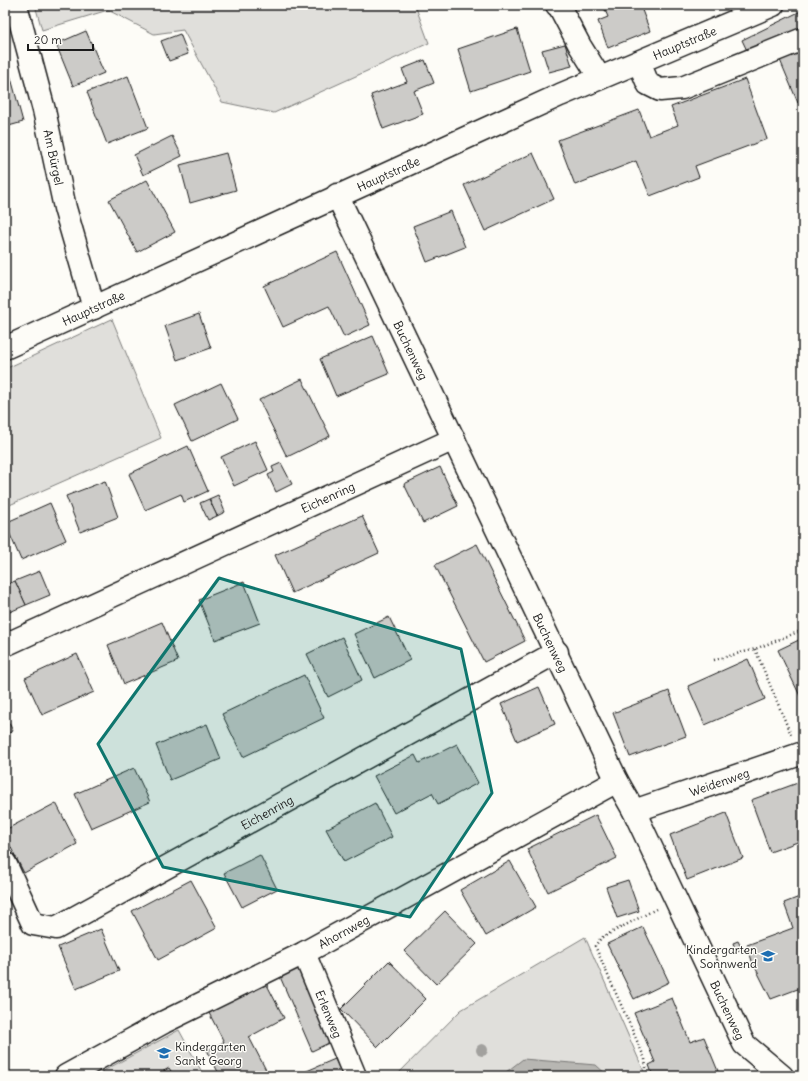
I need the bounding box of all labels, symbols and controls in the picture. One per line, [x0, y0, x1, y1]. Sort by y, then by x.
street label: Hauptstraße [650, 22, 718, 62]
scale bar [28, 26, 93, 52]
text: 20 m [34, 32, 62, 47]
street label: Am Bürgel [41, 128, 67, 187]
street label: Hauptstraße [354, 153, 422, 194]
street label: Hauptstraße [59, 287, 127, 329]
street label: Buchenweg [391, 318, 432, 382]
street label: Eichenring [298, 478, 357, 516]
street label: Buchenweg [530, 611, 571, 675]
street label: Weidenweg [687, 765, 751, 799]
street label: Eichenring [238, 791, 295, 832]
street label: Ahornweg [315, 911, 372, 951]
place label: Kindergarten Sonnwend [686, 942, 757, 971]
school or university icon: Kindergarten Sonnwend [760, 948, 776, 964]
street label: Buchenweg [708, 978, 748, 1042]
street label: Erlenweg [313, 988, 346, 1040]
place label: Kindergarten Sankt Georg [175, 1039, 246, 1068]
school or university icon: Kindergarten Sankt Georg [156, 1045, 172, 1061]

